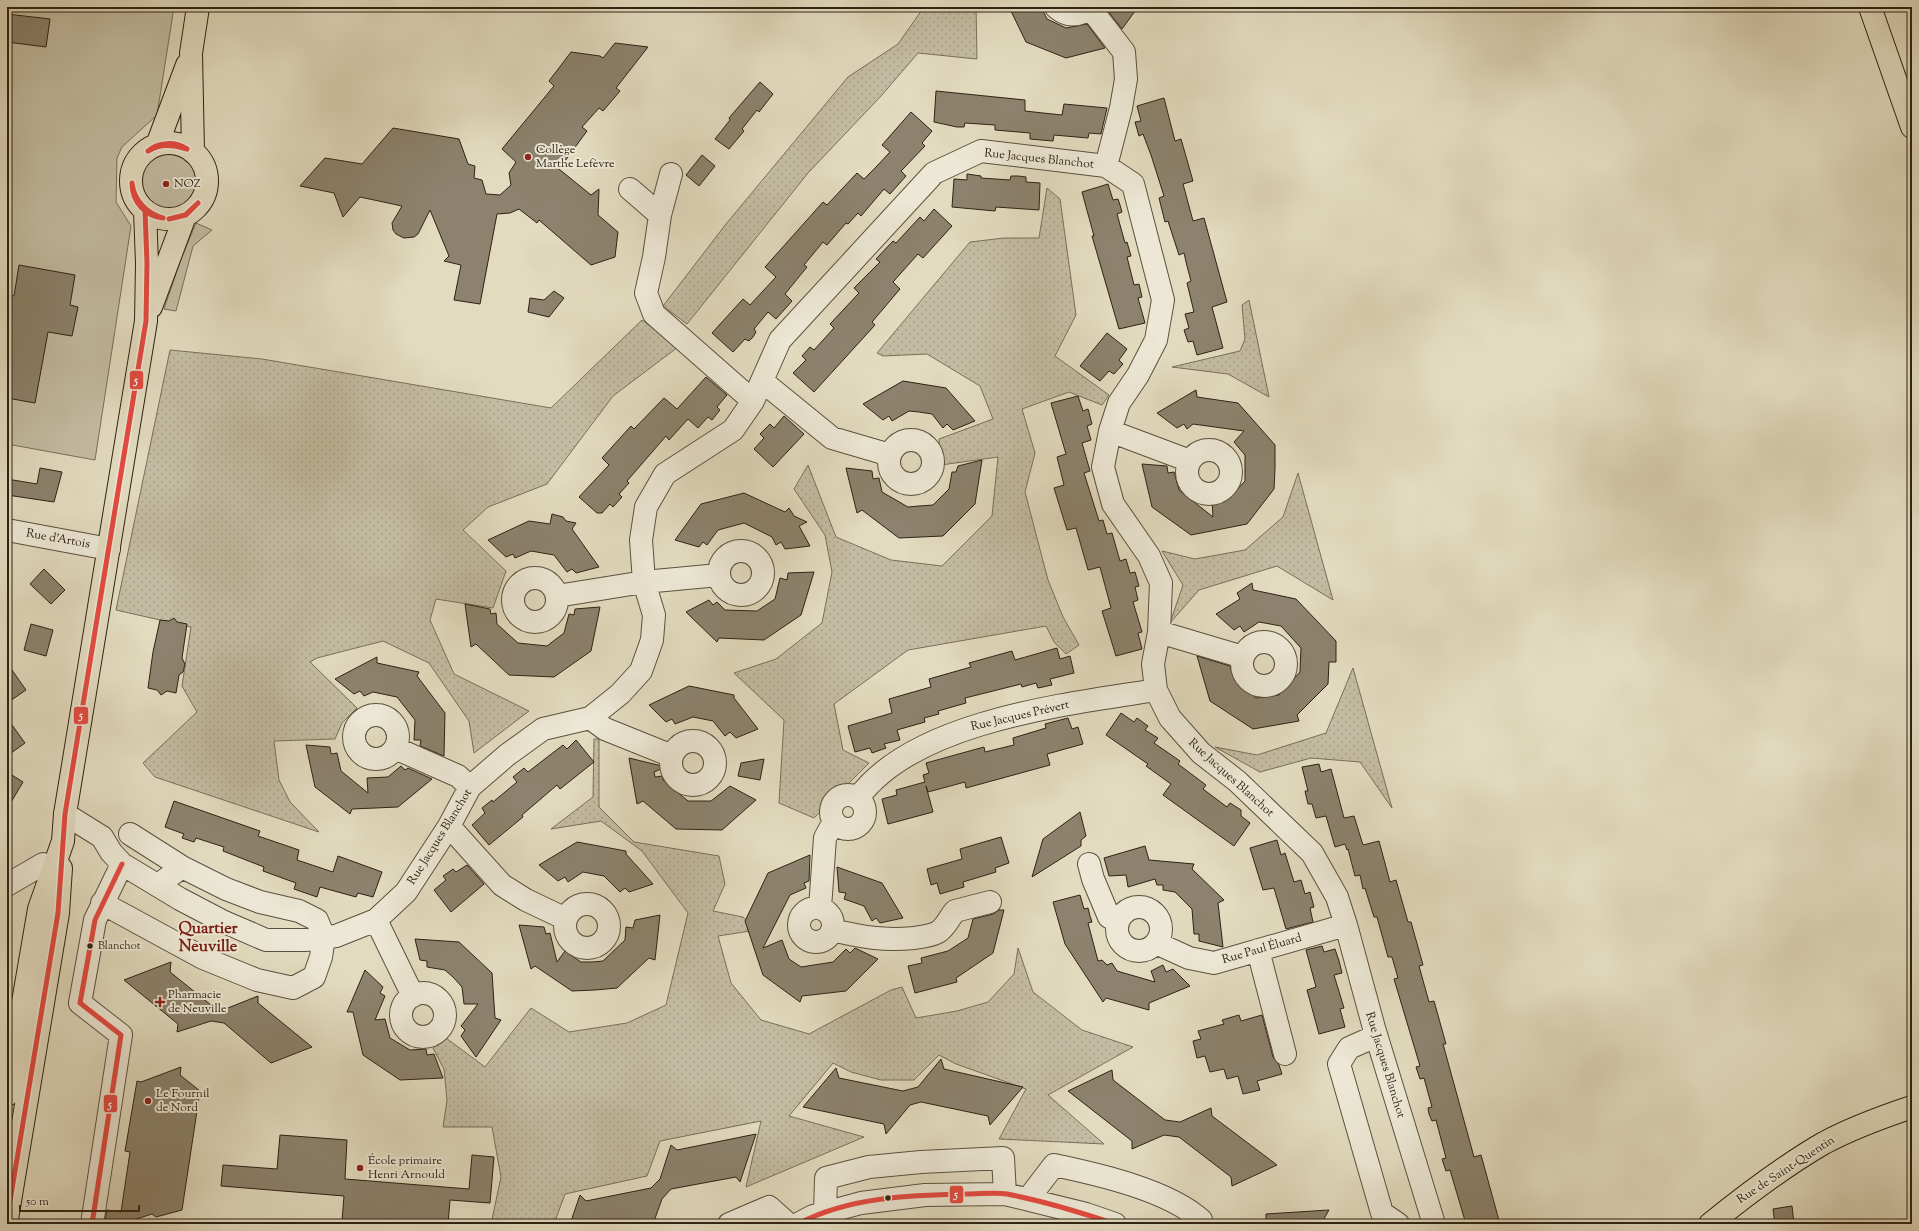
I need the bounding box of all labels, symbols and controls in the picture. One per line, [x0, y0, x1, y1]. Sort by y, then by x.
place label: Collège Marthe Lefèvre [536, 141, 615, 173]
street label: Rue Jacques Blanchot [983, 144, 1095, 174]
marker: Collège Marthe Lefèvre [523, 152, 533, 162]
place label: NOZ [174, 175, 201, 193]
marker: NOZ [161, 179, 171, 189]
line badge: 5 [129, 370, 144, 390]
text: 5 [133, 373, 138, 389]
street label: Rue d'Artois [25, 525, 92, 554]
street label: Rue Jacques Prévert [969, 696, 1071, 736]
line badge: 5 [73, 706, 89, 725]
text: 5 [78, 708, 83, 724]
street label: Rue Jacques Blanchot [1184, 734, 1278, 822]
street label: Rue Jacques Blanchot [403, 785, 477, 889]
district label: Quartier Neuville [178, 918, 239, 959]
street label: Rue Paul Éluard [1220, 929, 1304, 969]
place label: Blanchot [98, 938, 141, 954]
marker: Blanchot [85, 941, 95, 951]
place label: Pharmacie de Neuville [168, 986, 227, 1018]
marker: Pharmacie de Neuville [155, 997, 165, 1007]
street label: Rue Jacques Blanchot [1360, 1010, 1410, 1120]
place label: Le Fournil de Nord [156, 1085, 210, 1117]
line badge: 5 [103, 1094, 118, 1113]
marker: Le Fournil de Nord [143, 1096, 153, 1106]
text: 5 [107, 1097, 112, 1113]
street label: Rue de Saint-Quentin [1733, 1132, 1839, 1208]
place label: École primaire Henri Arnould [368, 1152, 445, 1184]
marker: École primaire Henri Arnould [355, 1163, 365, 1173]
line badge: 5 [949, 1185, 964, 1204]
scale bar [20, 1187, 139, 1213]
text: 5 [953, 1187, 958, 1203]
text: 50 m [25, 1193, 49, 1211]
unlabelled marker [883, 1193, 893, 1203]

